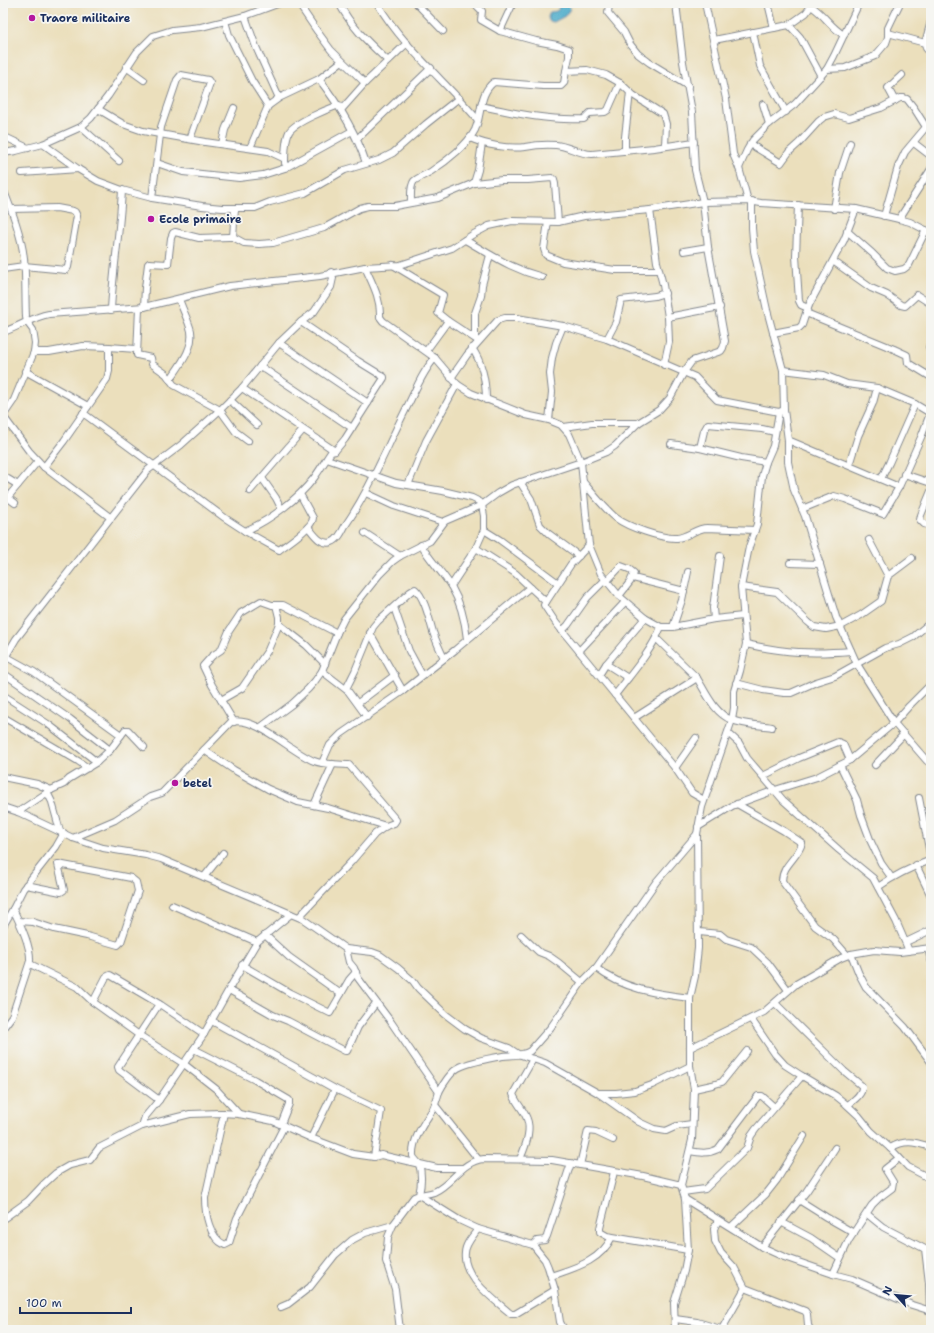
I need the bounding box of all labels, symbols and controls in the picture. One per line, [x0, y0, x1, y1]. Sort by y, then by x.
place label: Traore militaire [40, 11, 131, 26]
marker: Traore militaire [27, 13, 37, 23]
place label: Ecole primaire [159, 212, 242, 227]
marker: Ecole primaire [146, 214, 156, 224]
place label: betel [183, 776, 212, 791]
marker: betel [170, 778, 180, 788]
north arrow [876, 1275, 916, 1315]
text: N [879, 1283, 896, 1298]
scale bar [20, 1289, 131, 1315]
text: 100 m [26, 1295, 62, 1311]

